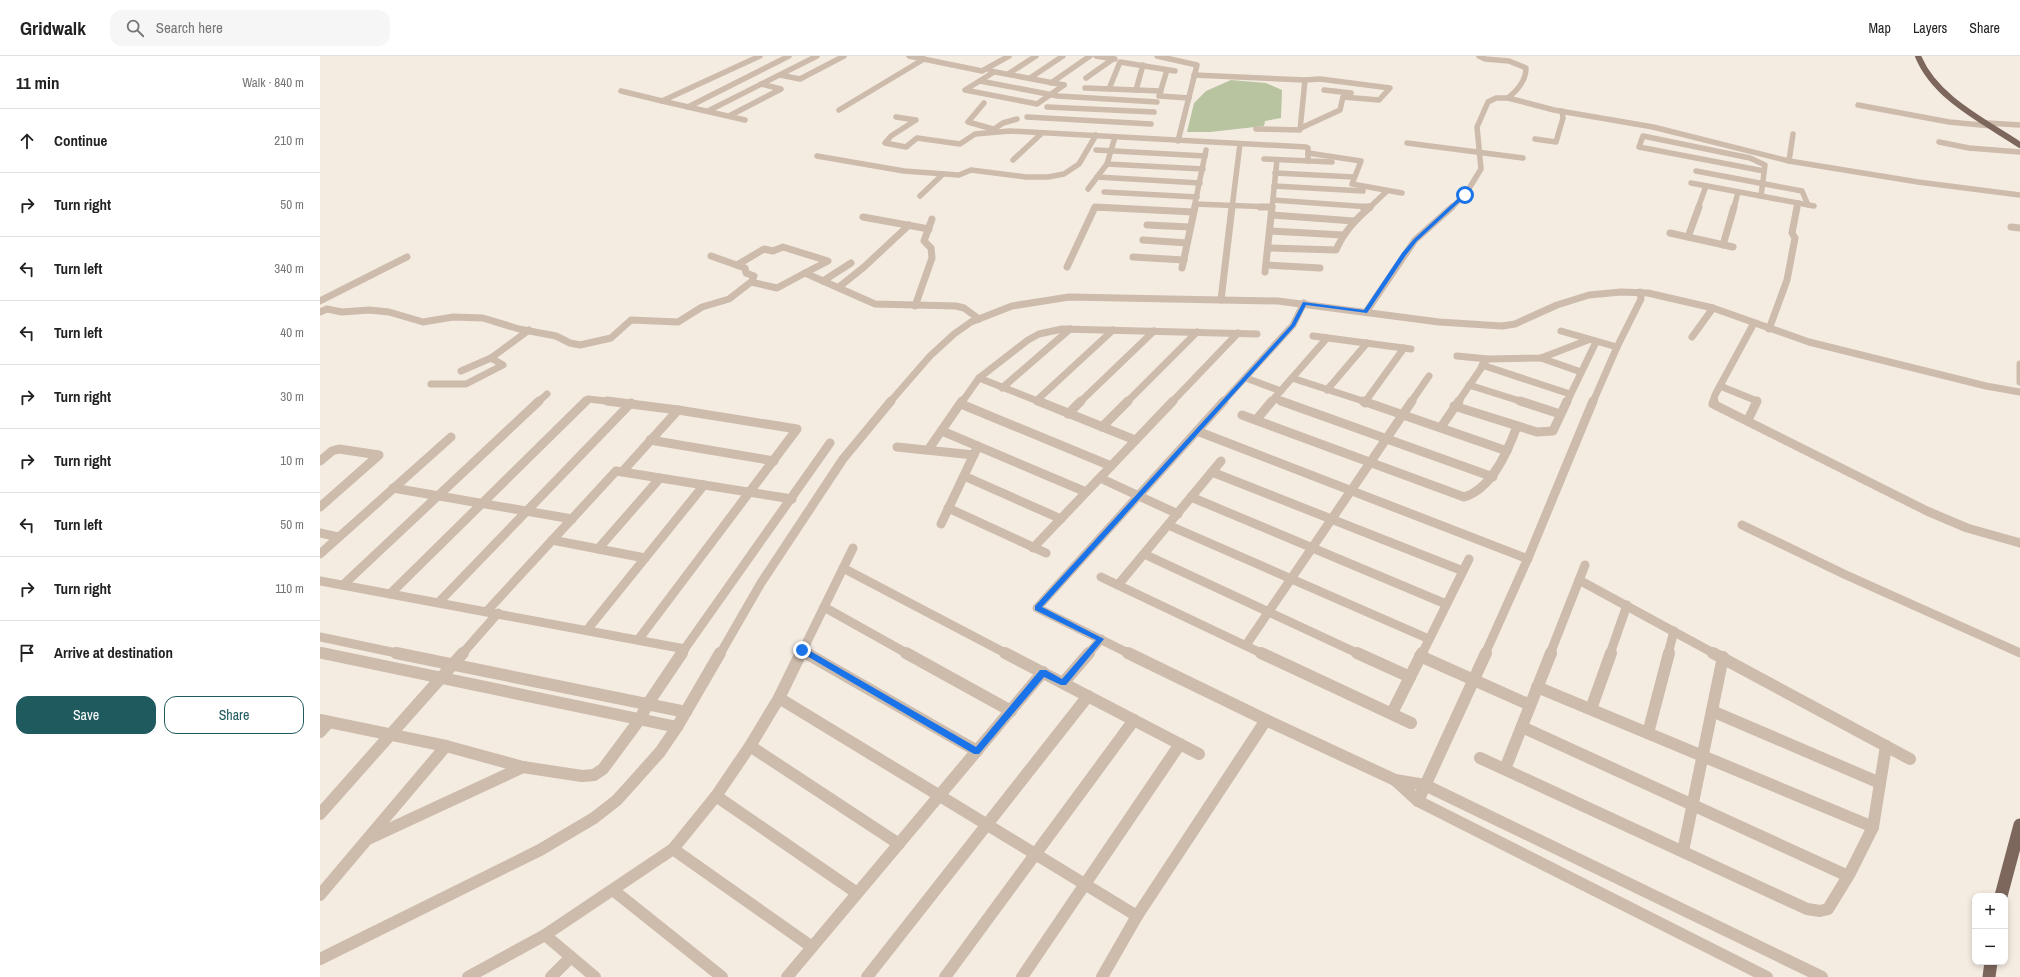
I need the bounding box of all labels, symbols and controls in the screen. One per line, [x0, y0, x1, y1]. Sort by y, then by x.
search box [110, 10, 390, 46]
text: Gridwalk [20, 15, 86, 41]
icon: search [124, 17, 146, 39]
text: Search here [156, 17, 223, 38]
text: Map [1869, 19, 1891, 37]
text: Layers [1913, 19, 1947, 37]
text: Share [1969, 19, 2000, 37]
text: 11 min [16, 71, 59, 94]
text: Walk · 840 m [242, 74, 304, 91]
icon: ahead [16, 130, 38, 152]
text: Continue [54, 130, 107, 151]
text: 210 m [274, 132, 304, 149]
route start [1456, 186, 1474, 204]
icon: right [16, 194, 38, 216]
text: Turn right [54, 194, 111, 215]
text: 50 m [280, 196, 304, 213]
icon: left [16, 258, 38, 280]
text: Turn left [54, 258, 102, 279]
text: 340 m [274, 260, 304, 277]
icon: left [16, 322, 38, 344]
text: Turn left [54, 322, 102, 343]
text: 40 m [280, 324, 304, 341]
icon: right [16, 386, 38, 408]
text: Turn right [54, 386, 111, 407]
text: 30 m [280, 388, 304, 405]
icon: right [16, 450, 38, 472]
text: Turn right [54, 450, 111, 471]
text: 10 m [280, 452, 304, 469]
icon: left [16, 514, 38, 536]
text: Turn left [54, 514, 102, 535]
text: 50 m [280, 516, 304, 533]
icon: right [16, 578, 38, 600]
text: Turn right [54, 578, 111, 599]
text: 110 m [275, 580, 304, 597]
route end [793, 641, 811, 659]
icon: arrive [16, 642, 38, 664]
text: Arrive at destination [54, 642, 173, 663]
button: Save [16, 696, 156, 734]
button: Share [164, 696, 304, 734]
map controls [1972, 893, 2008, 965]
button: + [1972, 893, 2008, 929]
button: − [1972, 929, 2008, 965]

